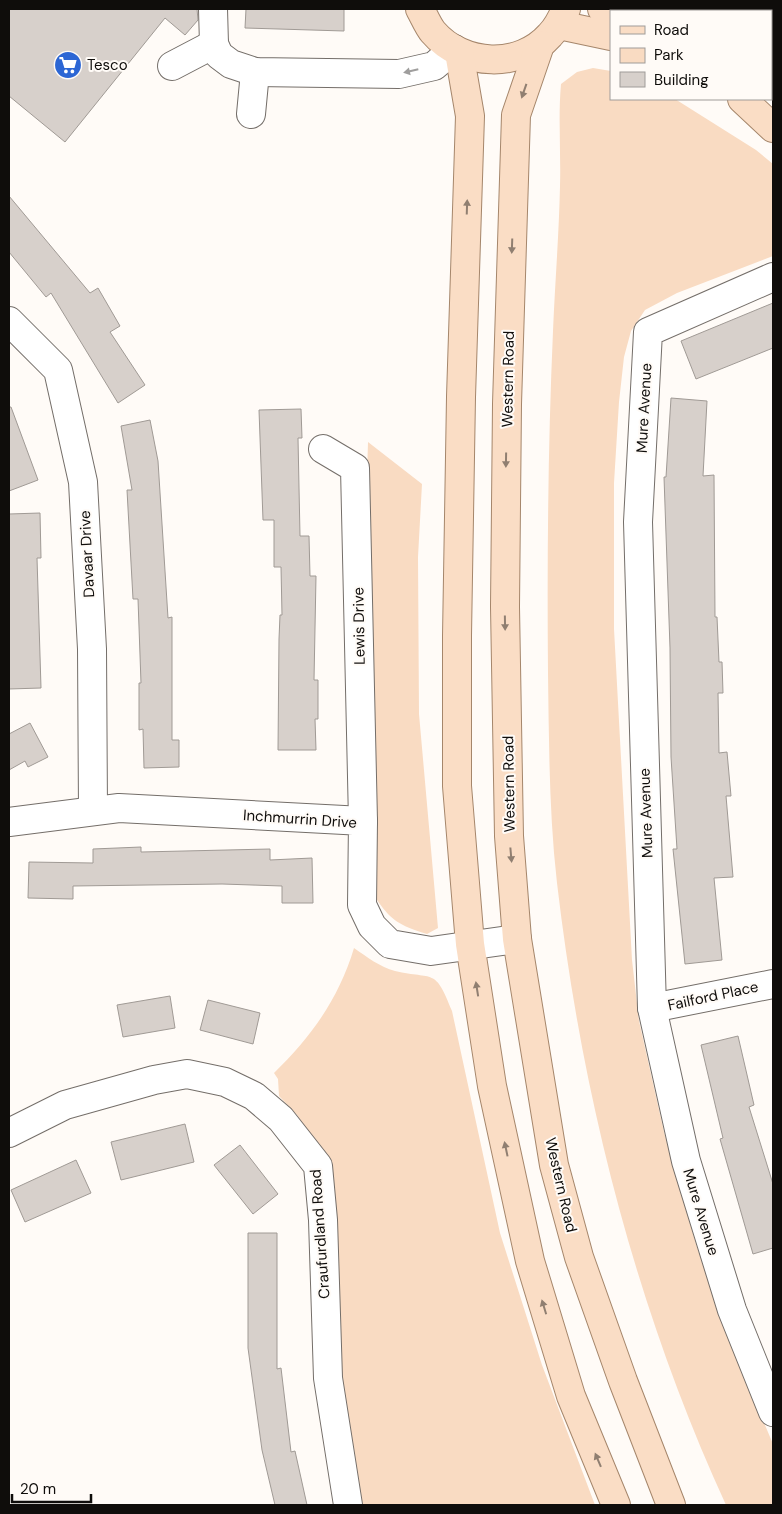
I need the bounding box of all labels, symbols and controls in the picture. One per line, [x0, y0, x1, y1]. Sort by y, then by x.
legend [610, 10, 772, 100]
text: Road [654, 20, 689, 40]
text: Park [654, 45, 684, 65]
supermarket icon: Tesco [53, 50, 83, 80]
place label: Tesco [87, 55, 128, 75]
one-way arrow [404, 67, 419, 75]
text: Building [654, 70, 709, 90]
one-way arrow [520, 84, 528, 99]
one-way arrow [463, 199, 471, 215]
one-way arrow [508, 238, 516, 254]
street label: Western Road [497, 330, 519, 428]
street label: Mure Avenue [632, 363, 656, 453]
one-way arrow [502, 453, 510, 469]
street label: Davaar Drive [75, 510, 99, 598]
street label: Lewis Drive [348, 587, 370, 665]
one-way arrow [502, 615, 510, 631]
street label: Western Road [498, 735, 520, 833]
street label: Mure Avenue [634, 768, 658, 858]
street label: Inchmurrin Drive [242, 805, 358, 833]
one-way arrow [507, 848, 515, 864]
street label: Failford Place [666, 977, 760, 1015]
one-way arrow [473, 981, 481, 997]
street label: Western Road [540, 1136, 582, 1234]
one-way arrow [502, 1142, 510, 1157]
street label: Mure Avenue [678, 1166, 724, 1258]
street label: Craufurdland Road [305, 1169, 335, 1299]
one-way arrow [539, 1300, 547, 1315]
one-way arrow [593, 1453, 601, 1467]
scale bar [12, 1472, 91, 1504]
text: 20 m [20, 1479, 56, 1499]

